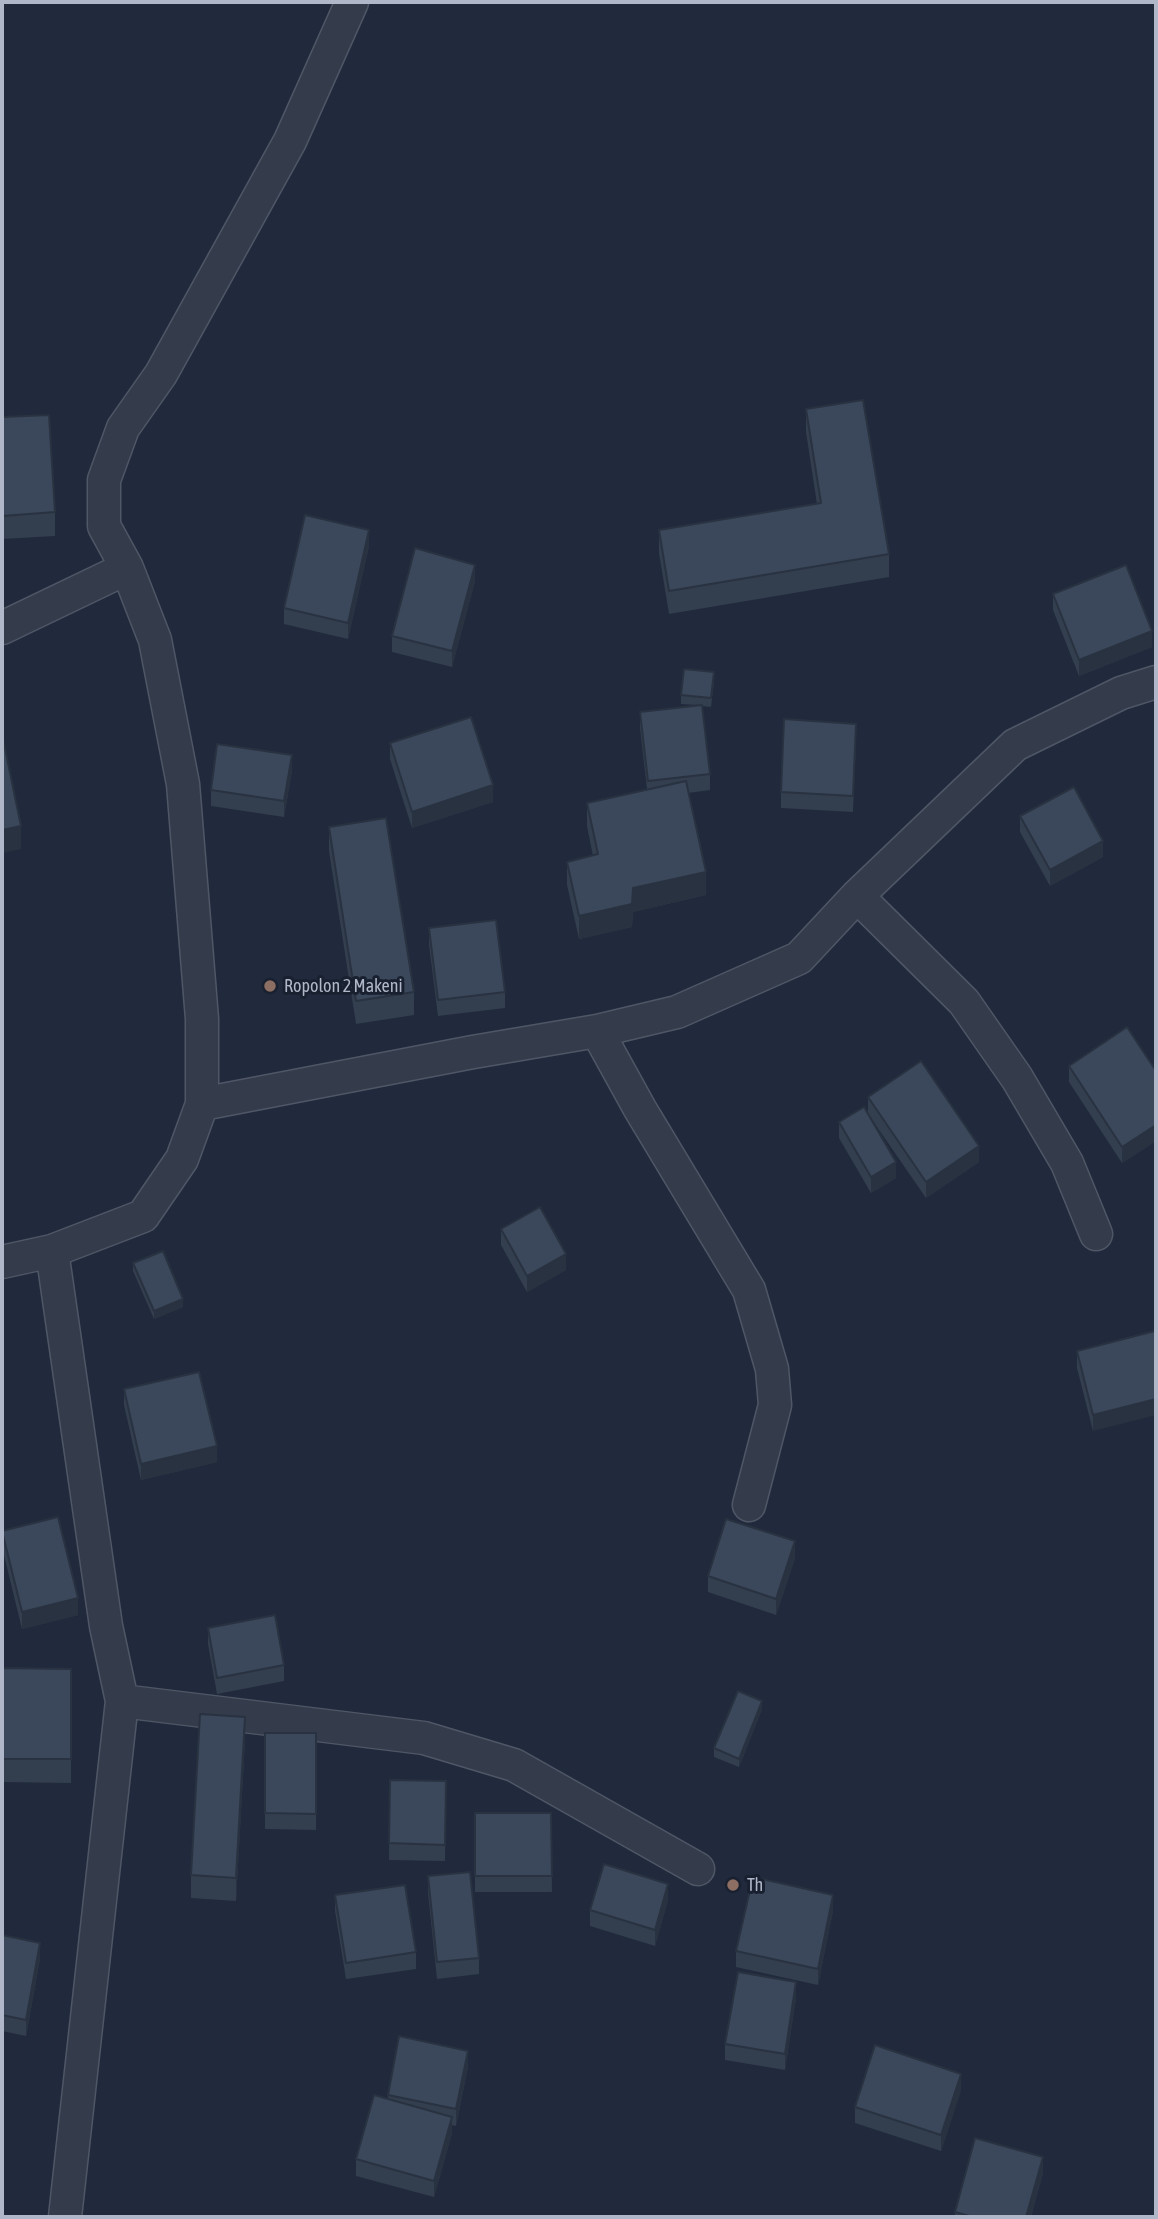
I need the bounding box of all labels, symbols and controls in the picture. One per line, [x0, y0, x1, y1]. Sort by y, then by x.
place label: Ropolon 2 Makeni [284, 975, 403, 997]
marker: Ropolon 2 Makeni [262, 978, 278, 994]
place label: Th [747, 1874, 763, 1896]
marker: Th [725, 1877, 741, 1893]

